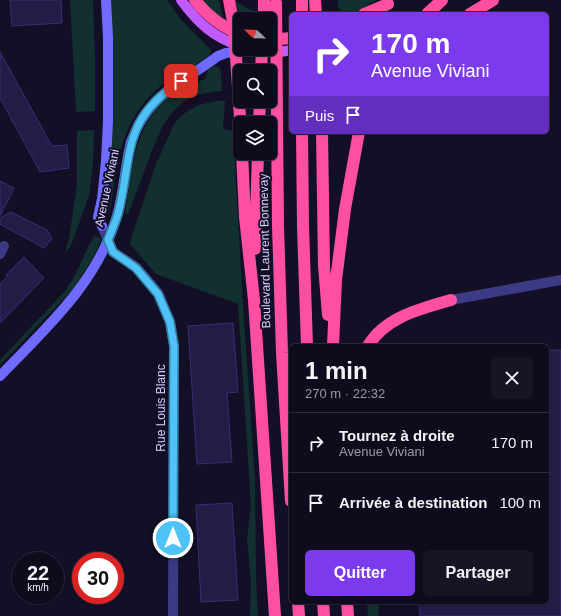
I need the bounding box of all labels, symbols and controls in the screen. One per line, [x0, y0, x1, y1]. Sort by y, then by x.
north arrow [233, 12, 277, 56]
map controls [233, 12, 277, 160]
icon: right [305, 28, 357, 80]
text: 170 m [371, 28, 450, 59]
text: Avenue Viviani [371, 61, 489, 81]
pin [164, 64, 198, 98]
button: search [233, 64, 277, 108]
icon: arrive [170, 70, 192, 92]
icon: arrive [342, 104, 364, 126]
text: Puis [305, 107, 334, 124]
button: layers [233, 116, 277, 160]
street label: Avenue Viviani [92, 148, 122, 228]
street label: Boulevard Laurent Bonnevay [257, 173, 273, 329]
text: 1 min [305, 357, 368, 384]
button: close [491, 357, 533, 399]
street label: Rue Louis Blanc [154, 364, 168, 452]
text: 270 m · 22:32 [305, 386, 385, 401]
text: Tournez à droite [339, 427, 455, 444]
icon: right [305, 432, 327, 454]
text: 170 m [491, 434, 533, 451]
text: Avenue Viviani [339, 444, 425, 459]
icon: arrive [305, 492, 327, 514]
text: Arrivée à destination [339, 494, 487, 511]
text: 100 m [499, 494, 541, 511]
position arrow [152, 517, 194, 559]
button: Quitter [305, 550, 415, 596]
button: Partager [423, 550, 533, 596]
speed limit sign: 30 [72, 552, 124, 604]
text: 22 [27, 562, 49, 584]
text: km/h [27, 582, 49, 593]

